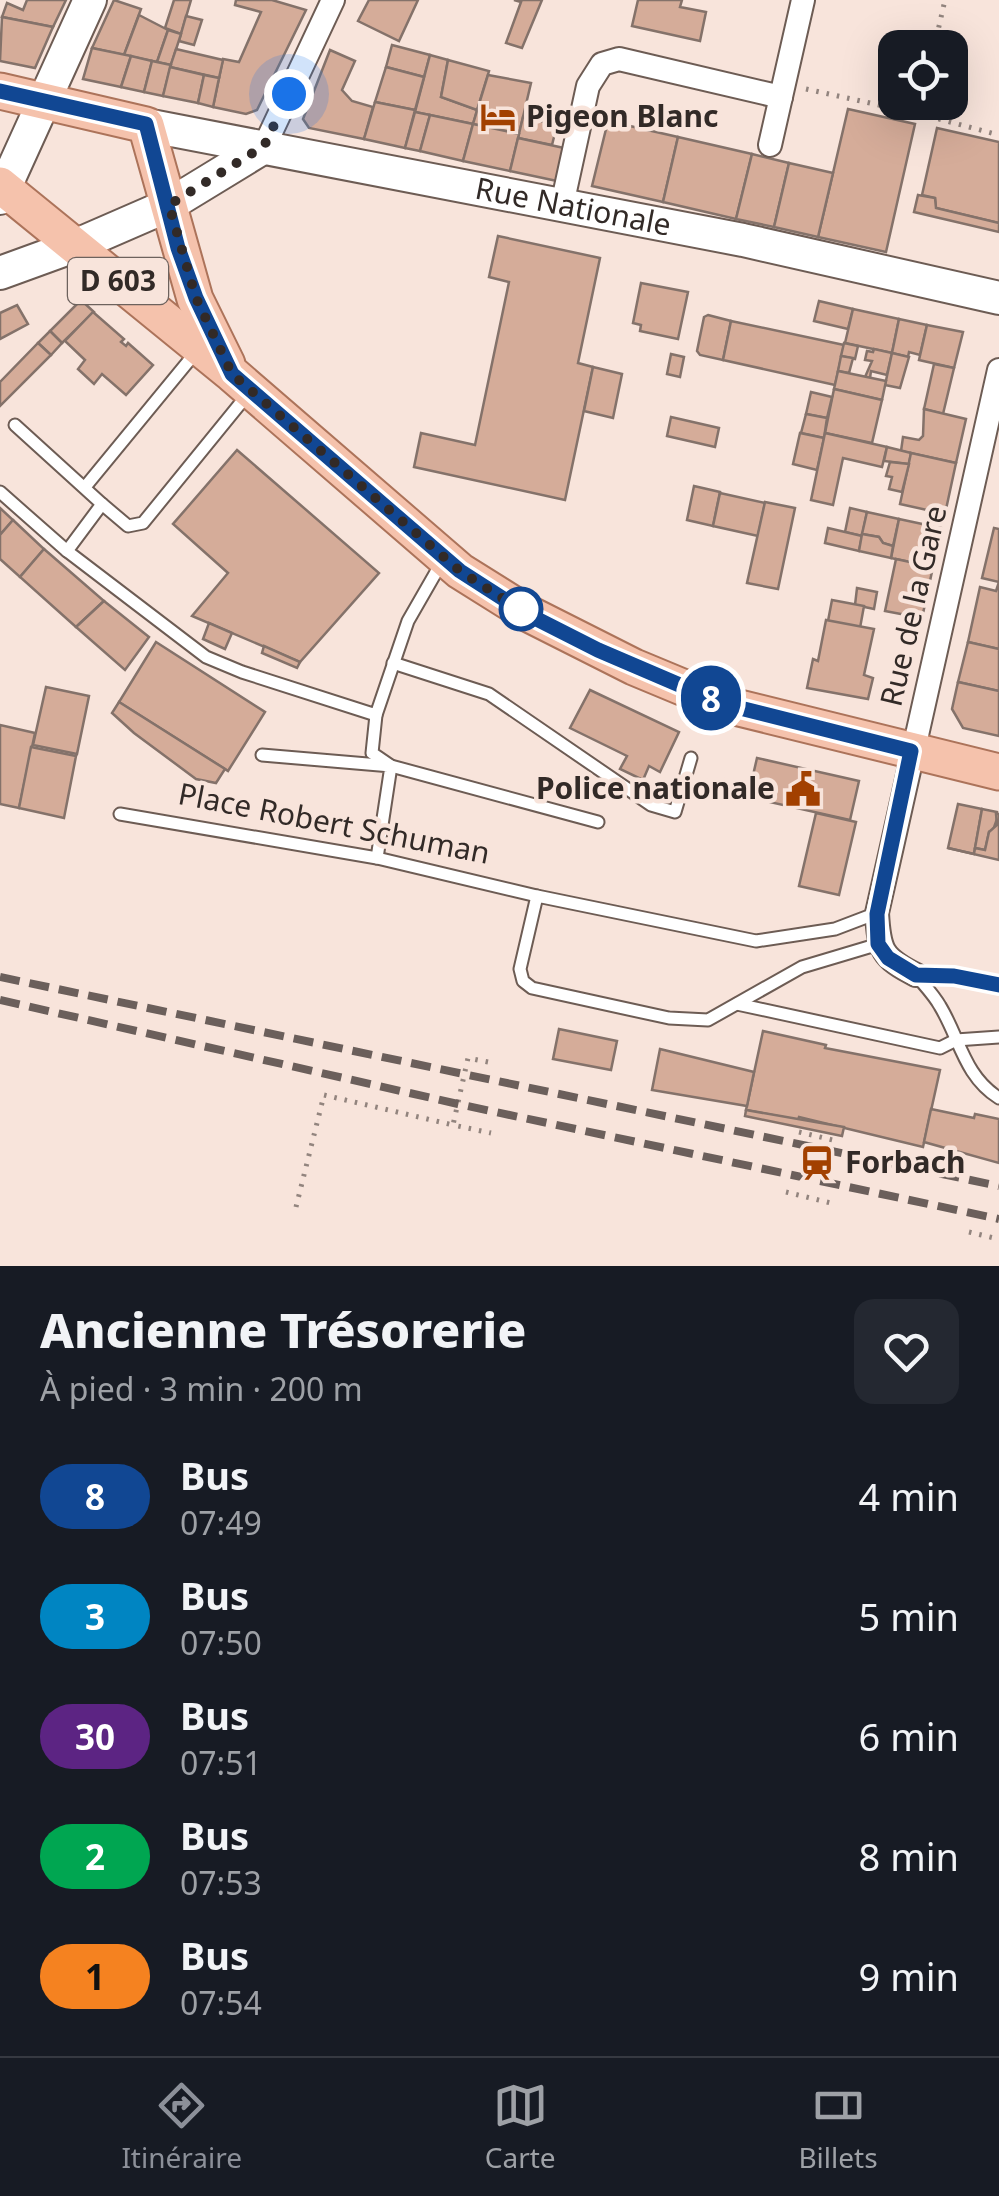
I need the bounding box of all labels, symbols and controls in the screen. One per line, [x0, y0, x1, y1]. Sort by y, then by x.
map controls [878, 30, 968, 120]
button: locate [878, 30, 968, 120]
your location [264, 69, 314, 119]
place label: Pigeon Blanc [526, 95, 718, 136]
hotel icon: Pigeon Blanc [479, 98, 517, 136]
street label: Rue Nationale [472, 167, 675, 245]
road number: D 603 [68, 258, 168, 304]
street label: Rue de la Gare [870, 501, 956, 710]
unlabelled marker [500, 588, 542, 630]
line badge: 8 [678, 666, 744, 730]
text: 8 [701, 675, 721, 722]
place label: Police nationale [536, 767, 775, 808]
public building icon: Police nationale [784, 770, 822, 808]
street label: Place Robert Schuman [175, 772, 494, 873]
place label: Forbach [845, 1141, 966, 1182]
station icon: Forbach [798, 1144, 836, 1182]
text: Ancienne Trésorerie [40, 1297, 526, 1362]
button: heart [854, 1299, 959, 1404]
text: À pied · 3 min · 200 m [40, 1367, 363, 1410]
text: Bus [180, 1449, 249, 1501]
text: 4 min [859, 1470, 959, 1522]
text: 8 [85, 1473, 105, 1520]
text: 07:49 [180, 1501, 262, 1544]
text: Bus [180, 1569, 249, 1621]
text: 5 min [859, 1590, 959, 1642]
text: 3 [85, 1593, 105, 1640]
text: 07:50 [180, 1621, 262, 1664]
text: Bus [180, 1689, 249, 1741]
text: 6 min [859, 1710, 959, 1762]
text: 30 [75, 1713, 115, 1760]
text: 07:51 [180, 1741, 262, 1784]
text: Bus [180, 1809, 249, 1861]
text: 8 min [859, 1830, 959, 1882]
text: 2 [85, 1833, 105, 1880]
text: 07:53 [180, 1861, 262, 1904]
text: Bus [180, 1929, 249, 1981]
text: 9 min [859, 1950, 959, 2002]
text: 1 [85, 1953, 105, 2000]
text: 07:54 [180, 1981, 262, 2024]
tab: Itinéraire [121, 2078, 242, 2176]
tab: Carte [485, 2078, 556, 2176]
tab: Billets [798, 2078, 878, 2176]

